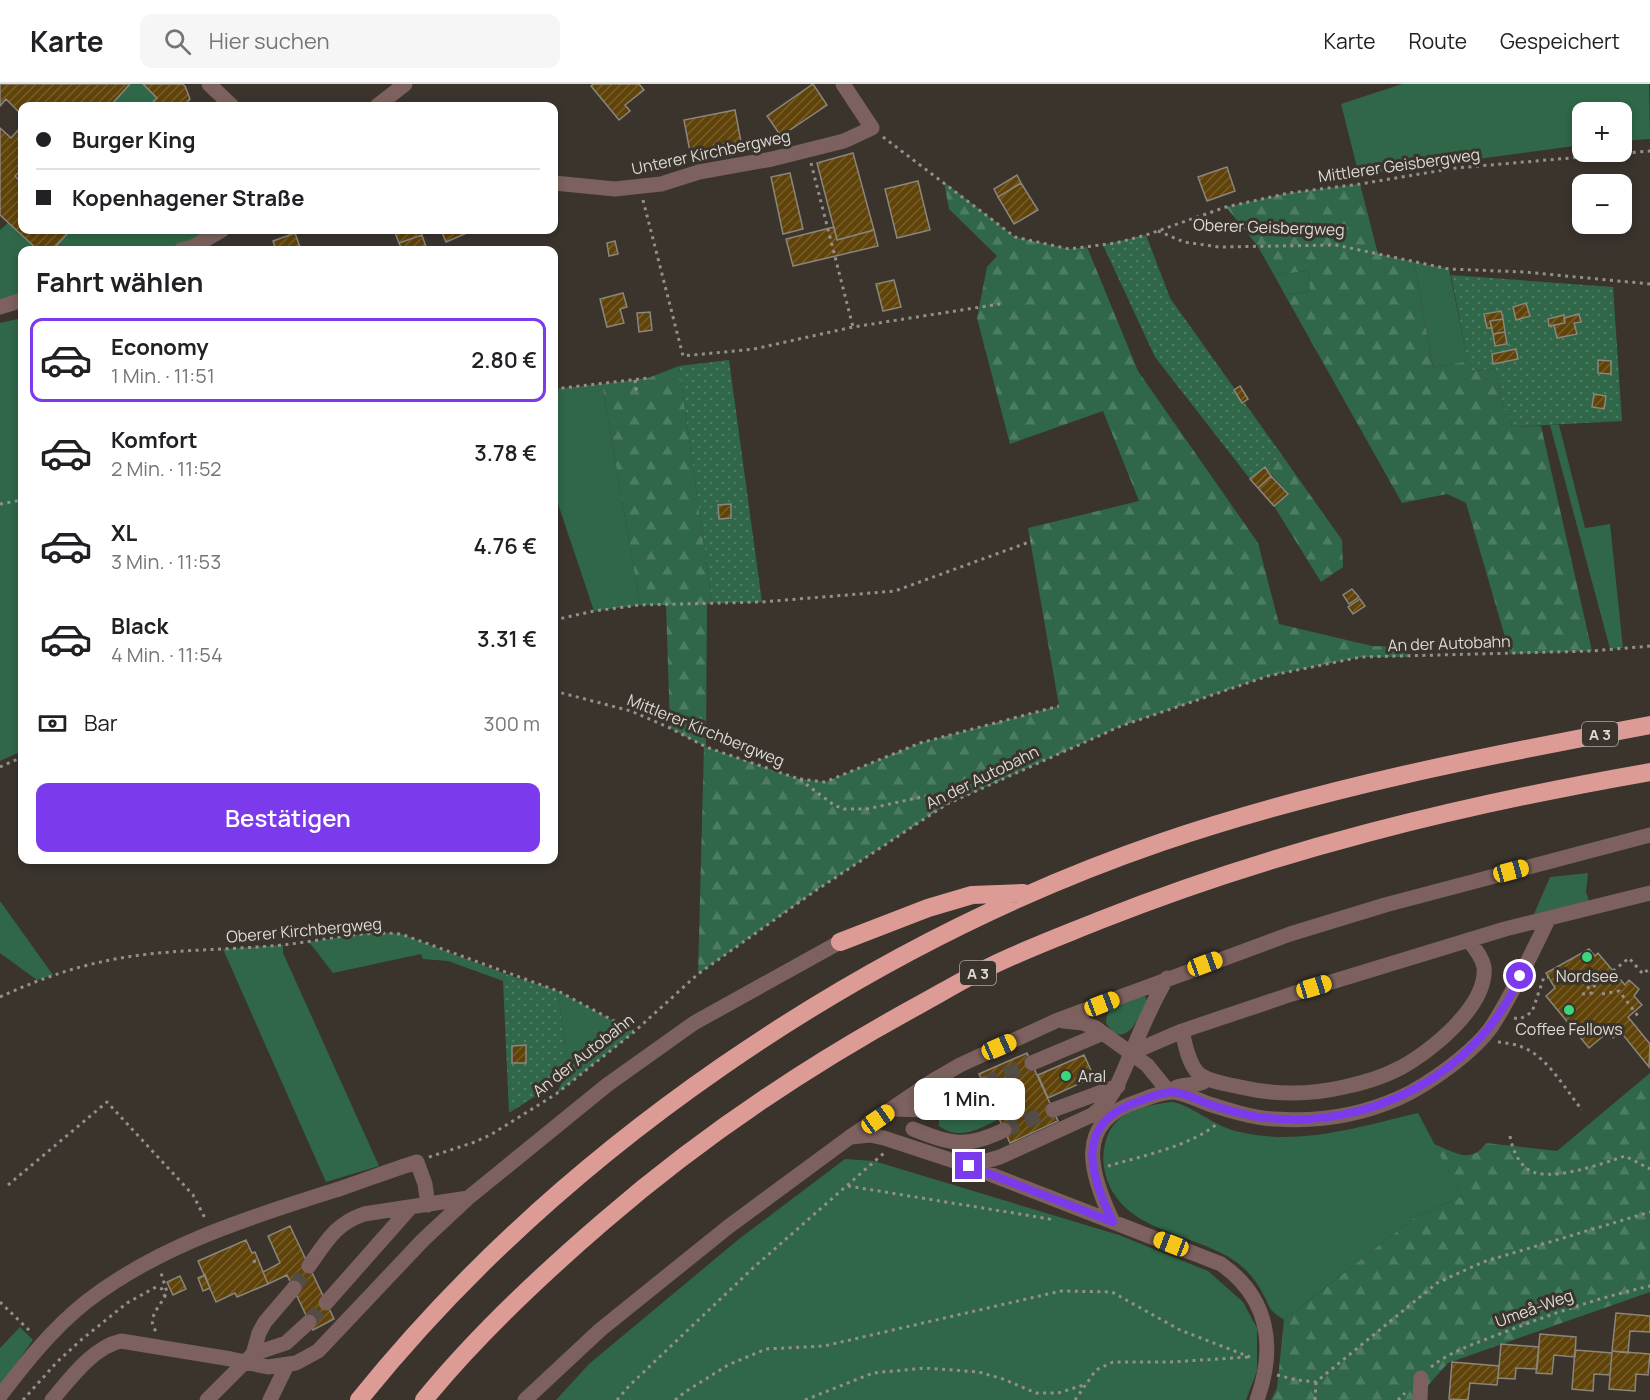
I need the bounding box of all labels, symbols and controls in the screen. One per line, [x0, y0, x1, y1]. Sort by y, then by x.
search box [140, 14, 560, 68]
text: Karte [30, 22, 104, 60]
icon: search [161, 25, 194, 58]
text: Hier suchen [209, 26, 330, 56]
text: Karte [1324, 27, 1376, 55]
text: Route [1409, 27, 1467, 55]
text: Gespeichert [1500, 27, 1620, 55]
map controls [1572, 102, 1632, 234]
button: + [1572, 102, 1632, 162]
street label: Unterer Kirchbergweg [630, 124, 792, 180]
text: Burger King [72, 125, 196, 155]
street label: Mittlerer Geisbergweg [1317, 143, 1481, 187]
button: − [1572, 174, 1632, 234]
text: Kopenhagener Straße [72, 183, 304, 213]
street label: Oberer Geisbergweg [1193, 213, 1345, 241]
text: Fahrt wählen [36, 263, 204, 300]
text: Economy [111, 332, 209, 362]
icon: car [39, 333, 93, 387]
text: 2.80 € [471, 345, 537, 375]
text: 1 Min. · 11:51 [111, 362, 215, 389]
text: Komfort [111, 425, 198, 455]
icon: car [39, 426, 93, 480]
text: 3.78 € [474, 438, 537, 468]
text: 2 Min. · 11:52 [111, 455, 221, 482]
text: XL [111, 518, 137, 548]
icon: car [39, 519, 93, 573]
text: 4.76 € [474, 531, 537, 561]
text: 3 Min. · 11:53 [111, 548, 221, 575]
text: Black [111, 611, 168, 641]
icon: car [39, 612, 93, 666]
text: 3.31 € [477, 624, 537, 654]
street label: An der Autobahn [1387, 630, 1511, 656]
text: 4 Min. · 11:54 [111, 641, 223, 668]
street label: Mittlerer Kirchbergweg [624, 688, 788, 772]
icon: cash [36, 707, 69, 740]
text: Bar [84, 708, 118, 738]
text: 300 m [484, 710, 540, 737]
road number: A 3 [1582, 722, 1618, 746]
street label: An der Autobahn [922, 740, 1042, 814]
button: Bestätigen [36, 783, 540, 852]
car [1491, 858, 1531, 884]
street label: Oberer Kirchbergweg [225, 912, 383, 948]
car [1185, 949, 1225, 979]
marker: Nordsee [1580, 950, 1594, 964]
road number: A 3 [960, 961, 996, 985]
route start [1506, 962, 1533, 989]
place label: Nordsee [1556, 965, 1618, 987]
car [1294, 973, 1334, 1001]
car [1082, 989, 1122, 1019]
marker: Coffee Fellows [1562, 1003, 1576, 1017]
street label: An der Autobahn [528, 1008, 638, 1102]
place label: Coffee Fellows [1515, 1018, 1623, 1040]
car [979, 1031, 1019, 1063]
place label: Aral [1078, 1065, 1106, 1087]
marker: Aral [1059, 1069, 1073, 1083]
callout: 1 Min. [914, 1079, 1024, 1121]
text: 1 Min. [943, 1085, 996, 1112]
car [858, 1101, 898, 1137]
route end [955, 1152, 982, 1179]
car [1151, 1229, 1191, 1259]
street label: Umeå-Weg [1492, 1284, 1576, 1332]

